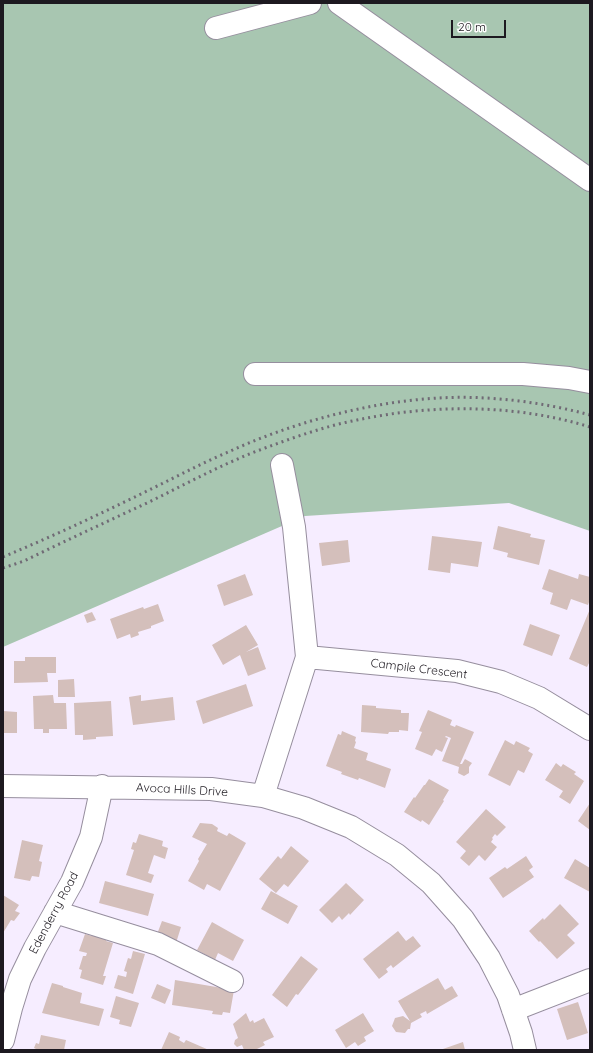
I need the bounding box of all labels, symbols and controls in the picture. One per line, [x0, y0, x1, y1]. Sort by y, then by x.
scale bar [453, 12, 508, 38]
text: 20 m [458, 19, 486, 34]
street label: Campile Crescent [370, 656, 468, 682]
street label: Avoca Hills Drive [136, 780, 228, 800]
street label: Edenderry Road [26, 869, 82, 957]

